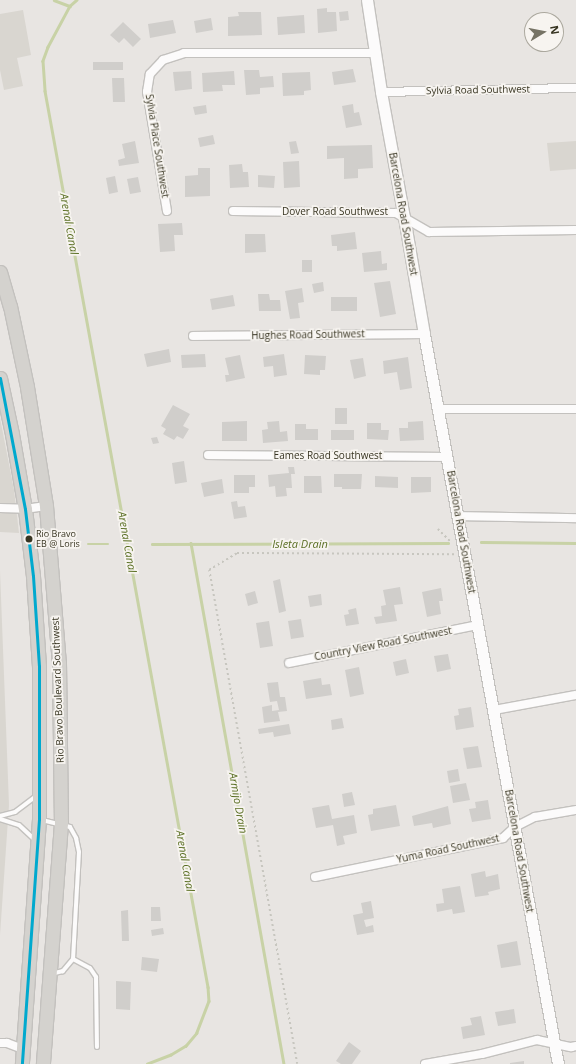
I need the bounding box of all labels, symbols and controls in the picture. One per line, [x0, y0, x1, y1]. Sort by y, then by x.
north arrow [524, 12, 564, 52]
text: N [547, 24, 563, 36]
street label: Sylvia Road Southwest [426, 83, 530, 97]
street label: Sylvia Place Southwest [143, 93, 171, 199]
street label: Barcelona Road Southwest [386, 151, 420, 277]
water label: Arenal Canal [57, 192, 81, 256]
street label: Dover Road Southwest [282, 206, 388, 218]
street label: Hughes Road Southwest [251, 328, 365, 342]
street label: Eames Road Southwest [274, 450, 382, 462]
street label: Barcelona Road Southwest [444, 469, 478, 595]
water label: Arenal Canal [115, 510, 139, 574]
place label: Rio Bravo EB @ Loris [36, 529, 80, 550]
marker: Rio Bravo EB @ Loris [24, 534, 34, 544]
water label: Isleta Drain [272, 537, 328, 551]
street label: Rio Bravo Boulevard Southwest [49, 617, 67, 763]
street label: Country View Road Southwest [313, 625, 453, 663]
water label: Armijo Drain [226, 771, 250, 835]
street label: Barcelona Road Southwest [502, 788, 536, 914]
water label: Arenal Canal [173, 829, 197, 893]
street label: Yuma Road Southwest [396, 832, 500, 866]

